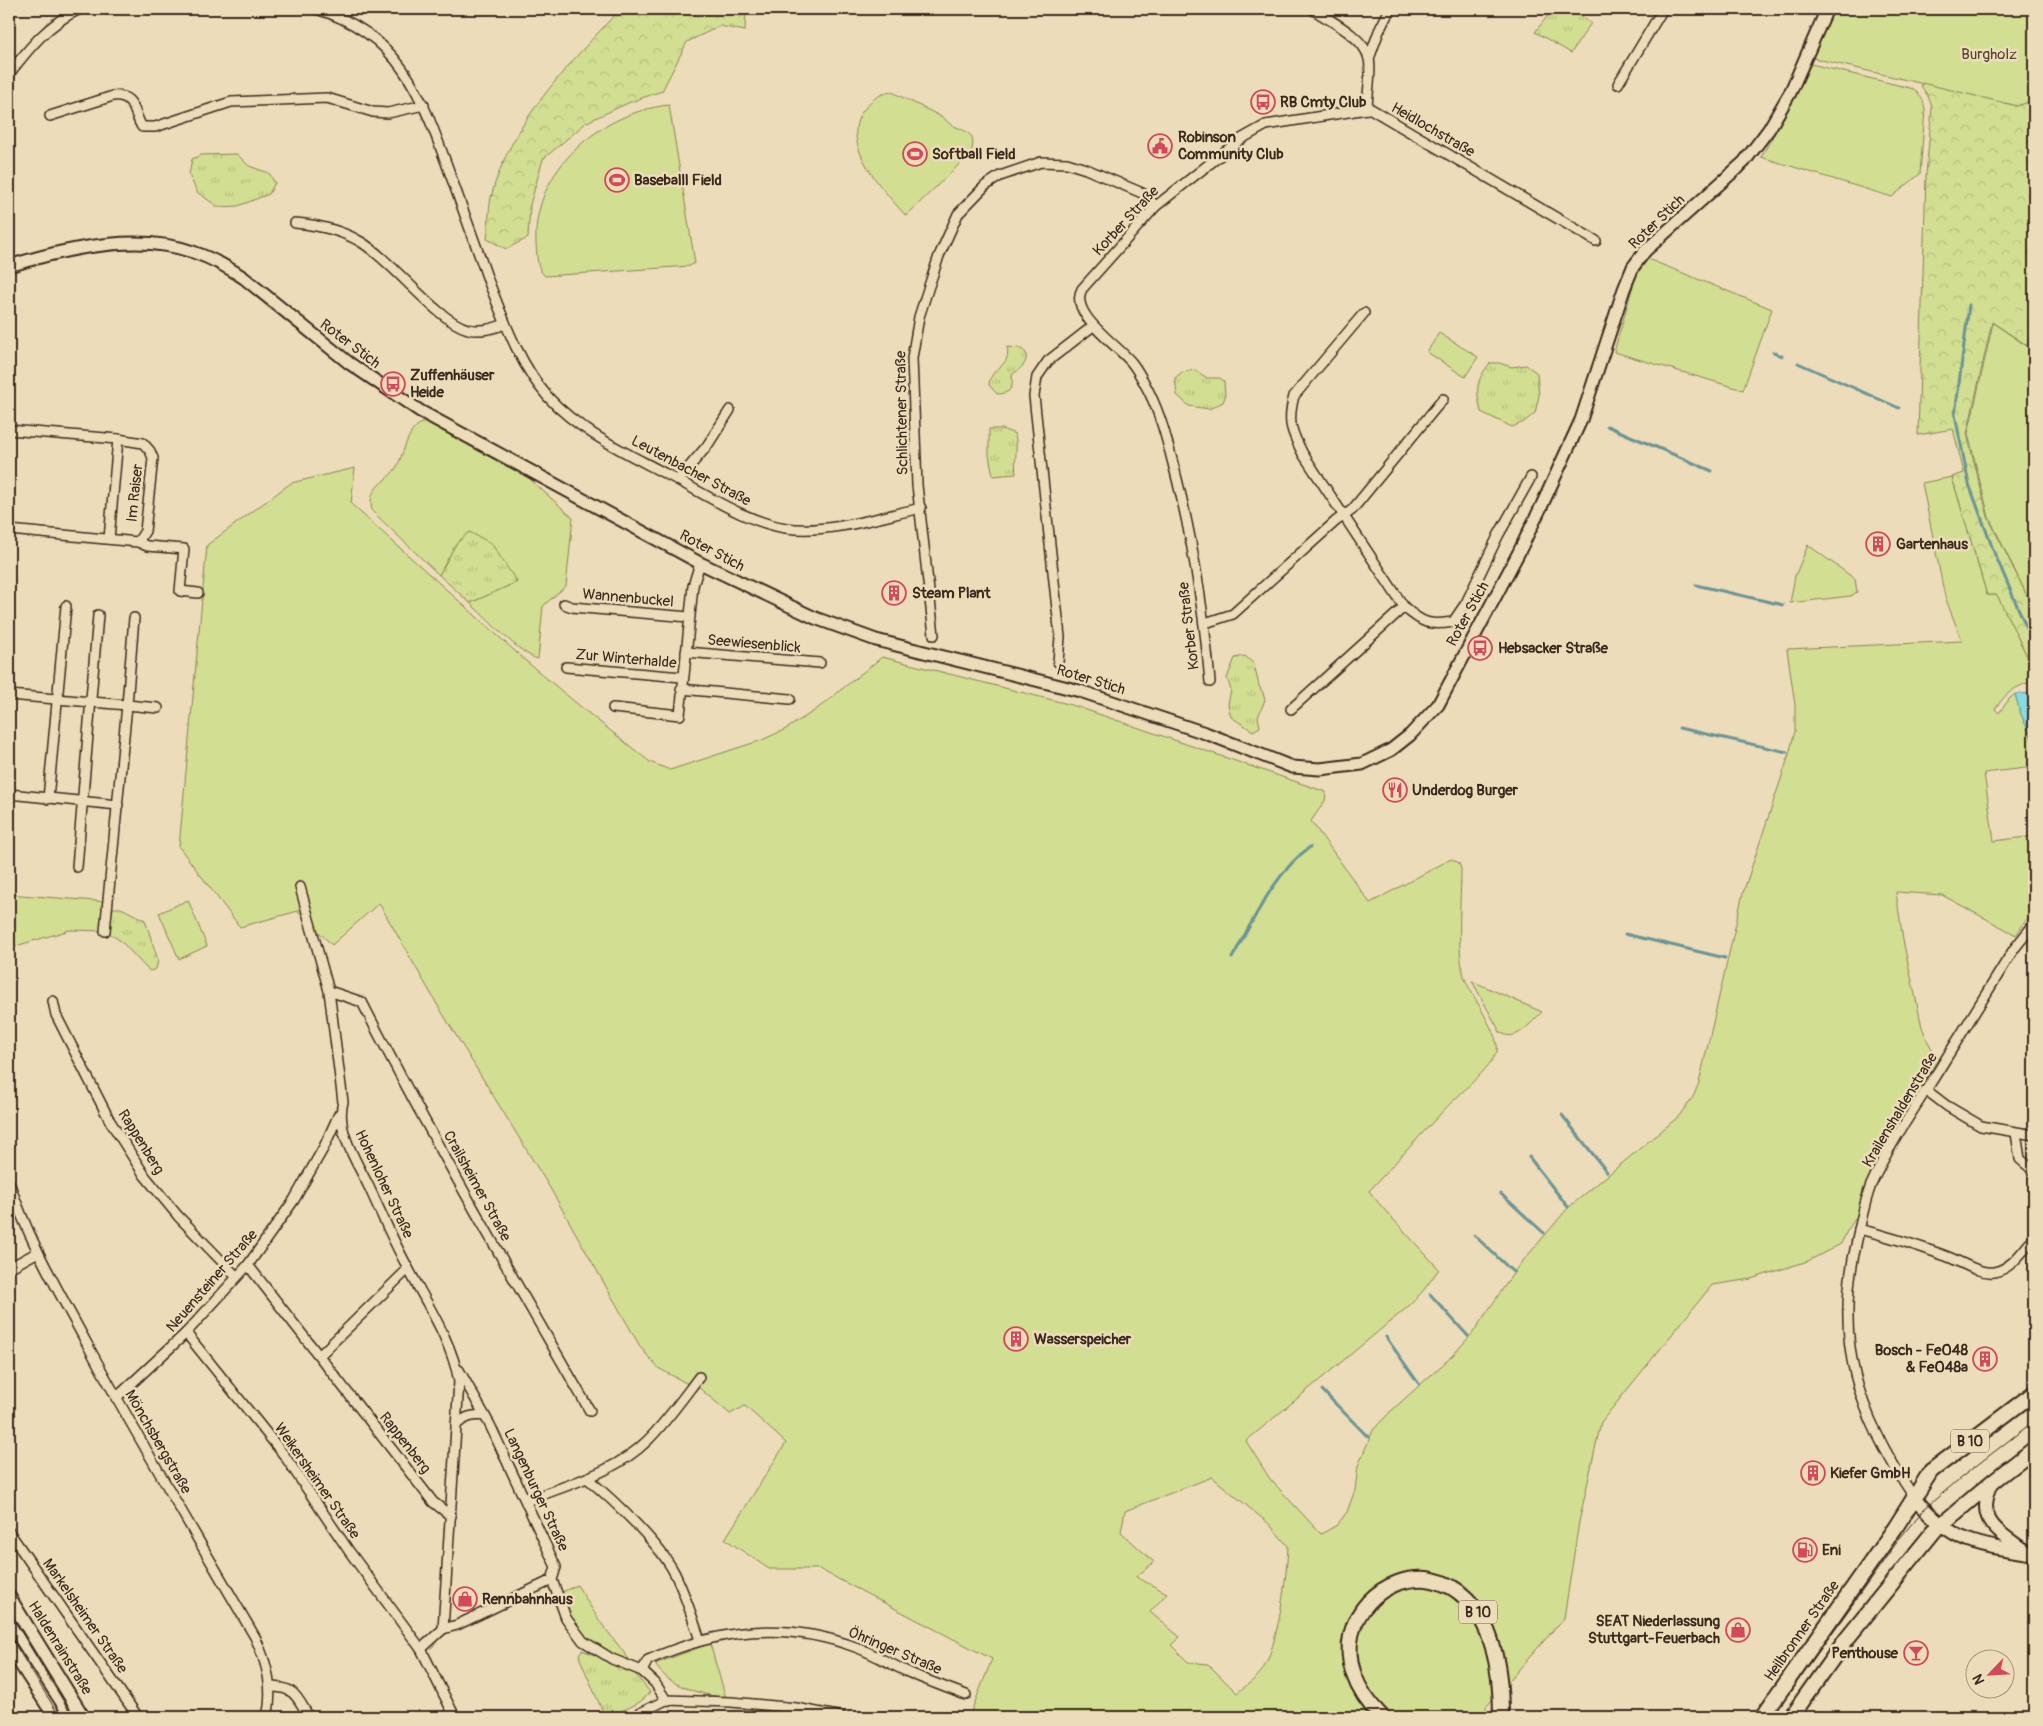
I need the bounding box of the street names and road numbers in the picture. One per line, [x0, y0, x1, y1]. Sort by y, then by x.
street label: Heidlochstraße [1388, 98, 1479, 162]
street label: Korber Straße [1089, 182, 1164, 260]
street label: Roter Stich [1625, 191, 1689, 253]
street label: Roter Stich [316, 315, 384, 373]
street label: Schlichtener Straße [891, 350, 913, 475]
street label: Leutenbacher Straße [628, 431, 755, 511]
street label: Im Raiser [122, 462, 148, 523]
street label: Roter Stich [676, 526, 748, 576]
street label: Roter Stich [1443, 578, 1493, 650]
street label: Korber Straße [1174, 580, 1204, 671]
street label: Wannenbuckel [582, 585, 674, 611]
street label: Seewiesenblick [707, 630, 802, 658]
street label: Zur Winterhalde [575, 645, 678, 673]
street label: Roter Stich [1054, 661, 1128, 699]
street label: Krailenshaldenstraße [1858, 1049, 1942, 1171]
street label: Rappenberg [114, 1106, 168, 1178]
street label: Hohenloher Straße [351, 1127, 418, 1242]
street label: Crailsheimer Straße [439, 1127, 515, 1245]
street label: Neuensteiner Straße [162, 1225, 262, 1336]
street label: Mönchsbergstraße [120, 1387, 196, 1498]
street label: Rappenberg [375, 1408, 435, 1478]
street label: Weikersheimer Straße [270, 1419, 365, 1543]
street label: Langenburger Straße [499, 1426, 573, 1555]
road number: B 10 [1951, 1430, 1989, 1452]
street label: Markelsheimer Straße [38, 1555, 132, 1678]
street label: Heilbronner Straße [1760, 1577, 1844, 1685]
street label: Haldenrainstraße [24, 1598, 97, 1699]
road number: B 10 [1459, 1600, 1497, 1624]
street label: Öhringer Straße [845, 1623, 945, 1679]

